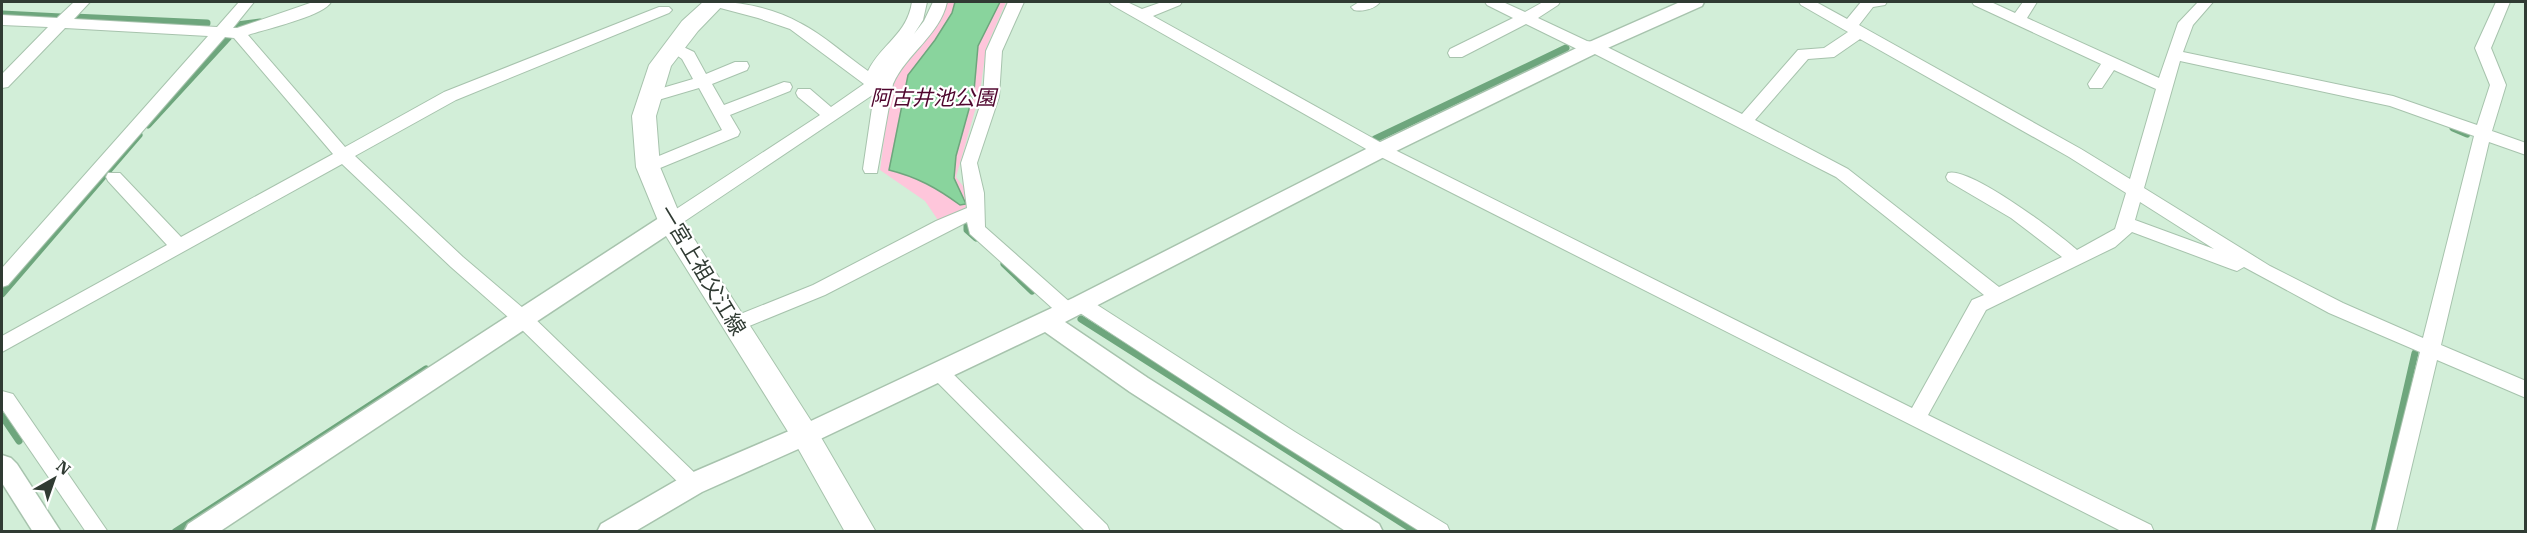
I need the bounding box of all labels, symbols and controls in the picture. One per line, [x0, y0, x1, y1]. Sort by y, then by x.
park label: 阿古井池公園 [870, 83, 999, 111]
street label: 一宮上祖父江線 [653, 200, 753, 340]
north arrow [24, 449, 84, 509]
text: N [52, 456, 75, 479]

